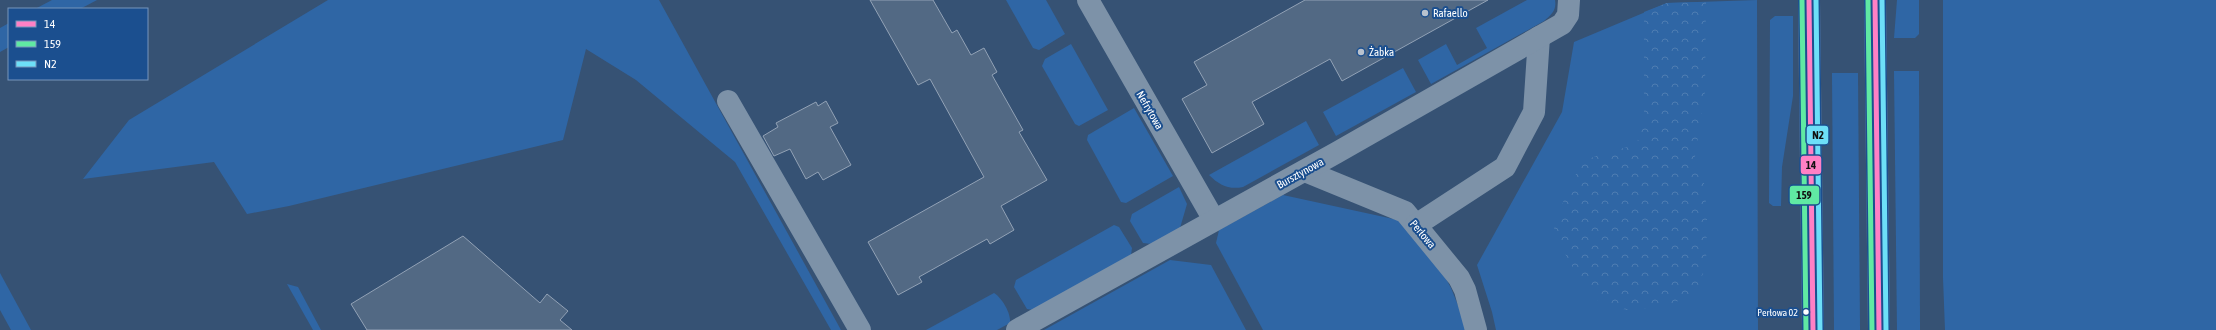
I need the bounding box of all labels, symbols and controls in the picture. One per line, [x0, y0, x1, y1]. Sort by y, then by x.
place label: Rafaello [1433, 7, 1468, 19]
legend [8, 8, 148, 80]
marker: Rafaello [1420, 8, 1430, 18]
text: 14 [44, 17, 56, 31]
text: 159 [44, 37, 61, 51]
place label: Żabka [1369, 46, 1394, 58]
marker: Żabka [1356, 47, 1366, 57]
text: N2 [44, 57, 57, 71]
street label: Nefrytowa [1134, 89, 1166, 131]
line badge: N2 [1806, 125, 1829, 145]
text: N2 [1812, 129, 1824, 141]
street label: Bursztynowa [1275, 155, 1325, 191]
line badge: 14 [1800, 155, 1822, 175]
text: 14 [1806, 159, 1816, 171]
line badge: 159 [1789, 185, 1820, 205]
text: 159 [1796, 189, 1812, 201]
street label: Perłowa [1408, 218, 1438, 250]
place label: Perłowa 02 [1757, 307, 1798, 318]
marker: Perłowa 02 [1801, 307, 1811, 317]

